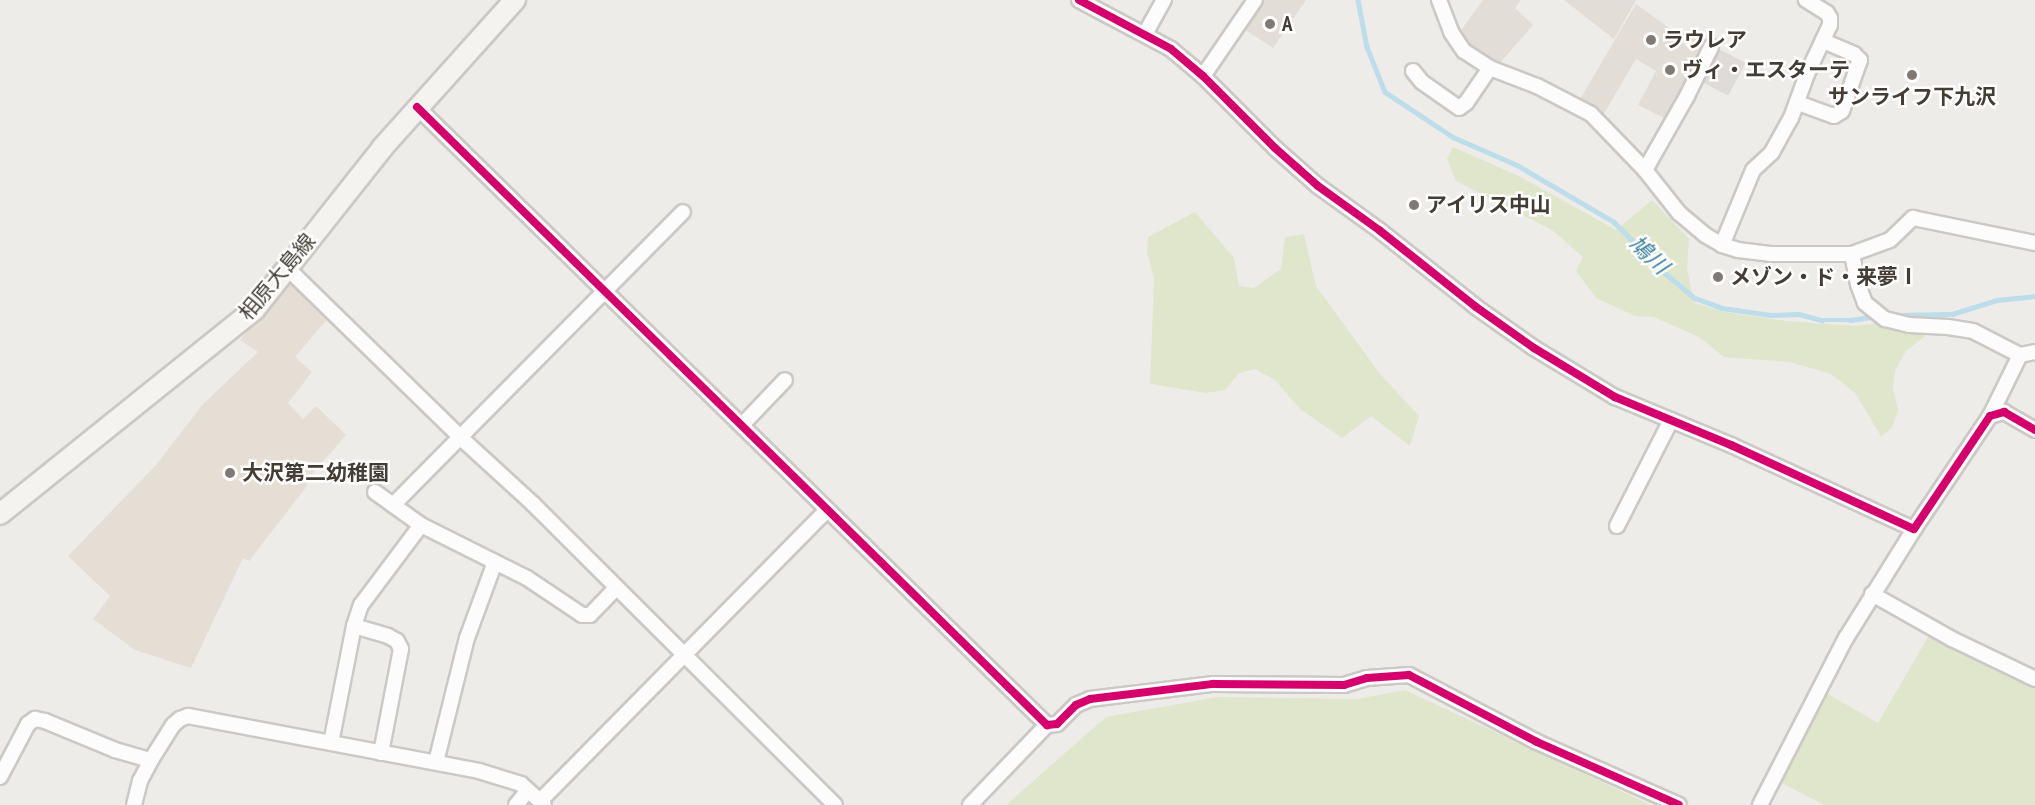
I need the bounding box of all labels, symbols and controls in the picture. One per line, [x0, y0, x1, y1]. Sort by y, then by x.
place label: A [1282, 11, 1293, 37]
marker: A [1263, 17, 1277, 31]
place label: ラウレア [1663, 27, 1747, 53]
marker: ラウレア [1644, 33, 1658, 47]
place label: ヴィ・エスターテ [1682, 57, 1850, 83]
marker: ヴィ・エスターテ [1663, 63, 1677, 77]
marker: サンライフ下九沢 [1905, 68, 1919, 82]
place label: サンライフ下九沢 [1828, 84, 1996, 110]
place label: アイリス中山 [1426, 192, 1552, 218]
marker: アイリス中山 [1407, 198, 1421, 212]
street label: 相原大島線 [234, 229, 320, 325]
water label: 鳩川 [1624, 230, 1674, 280]
place label: メゾン・ド・来夢Ⅰ [1730, 264, 1919, 290]
marker: メゾン・ド・来夢Ⅰ [1711, 270, 1725, 284]
place label: 大沢第二幼稚園 [242, 460, 389, 486]
marker: 大沢第二幼稚園 [223, 466, 237, 480]

